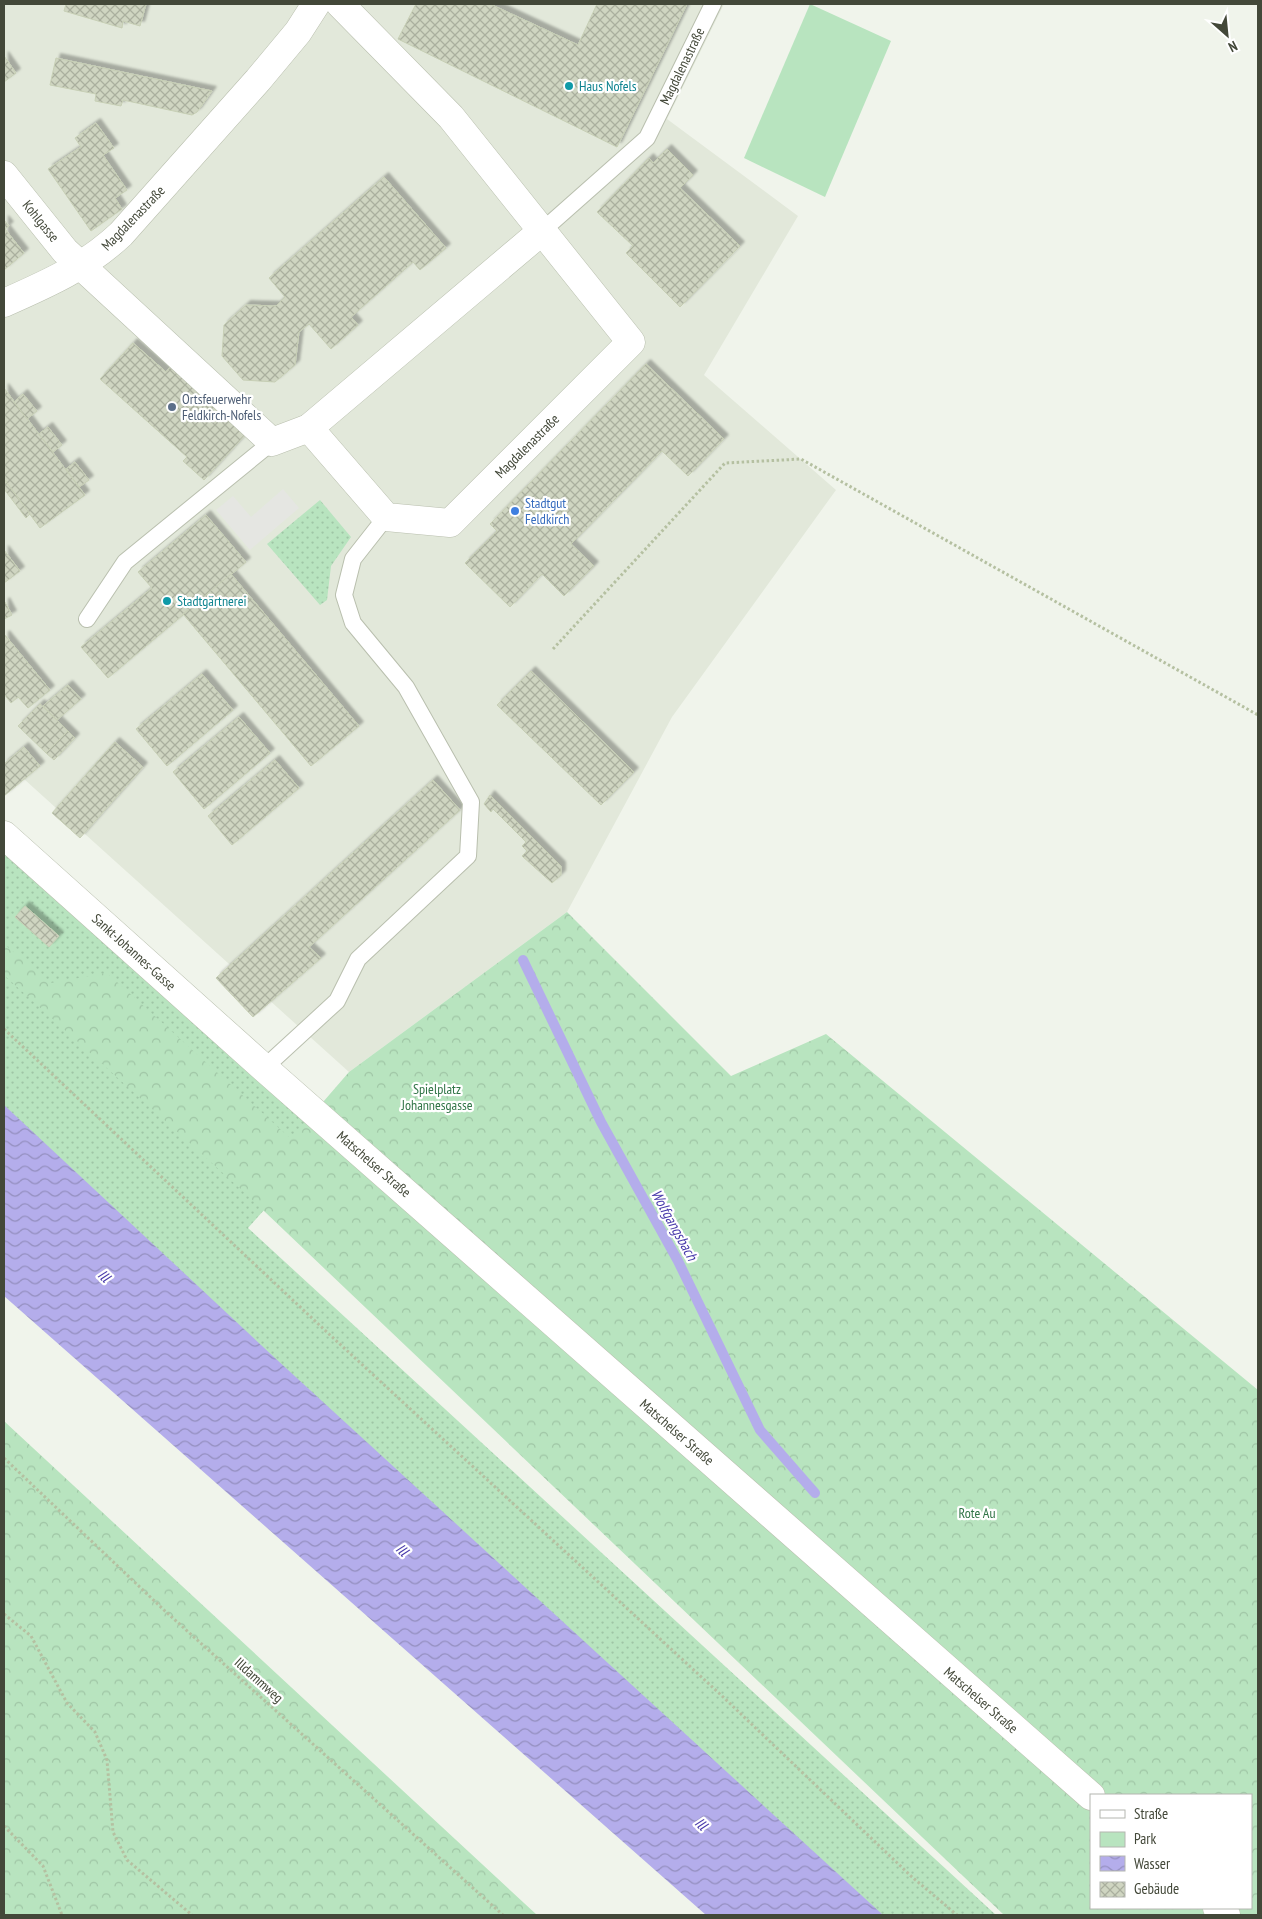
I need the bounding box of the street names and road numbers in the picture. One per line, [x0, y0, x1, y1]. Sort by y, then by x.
street label: Magdalenastraße [656, 24, 709, 108]
street label: Magdalenastraße [97, 182, 169, 254]
street label: Kohlgasse [19, 196, 63, 246]
street label: Magdalenastraße [491, 410, 563, 482]
street label: Sankt-Johannes-Gasse [88, 910, 180, 994]
street label: Matschelser Straße [333, 1127, 415, 1201]
street label: Matschelser Straße [636, 1395, 718, 1469]
street label: Illdammweg [231, 1653, 287, 1707]
street label: Matschelser Straße [940, 1663, 1022, 1737]

